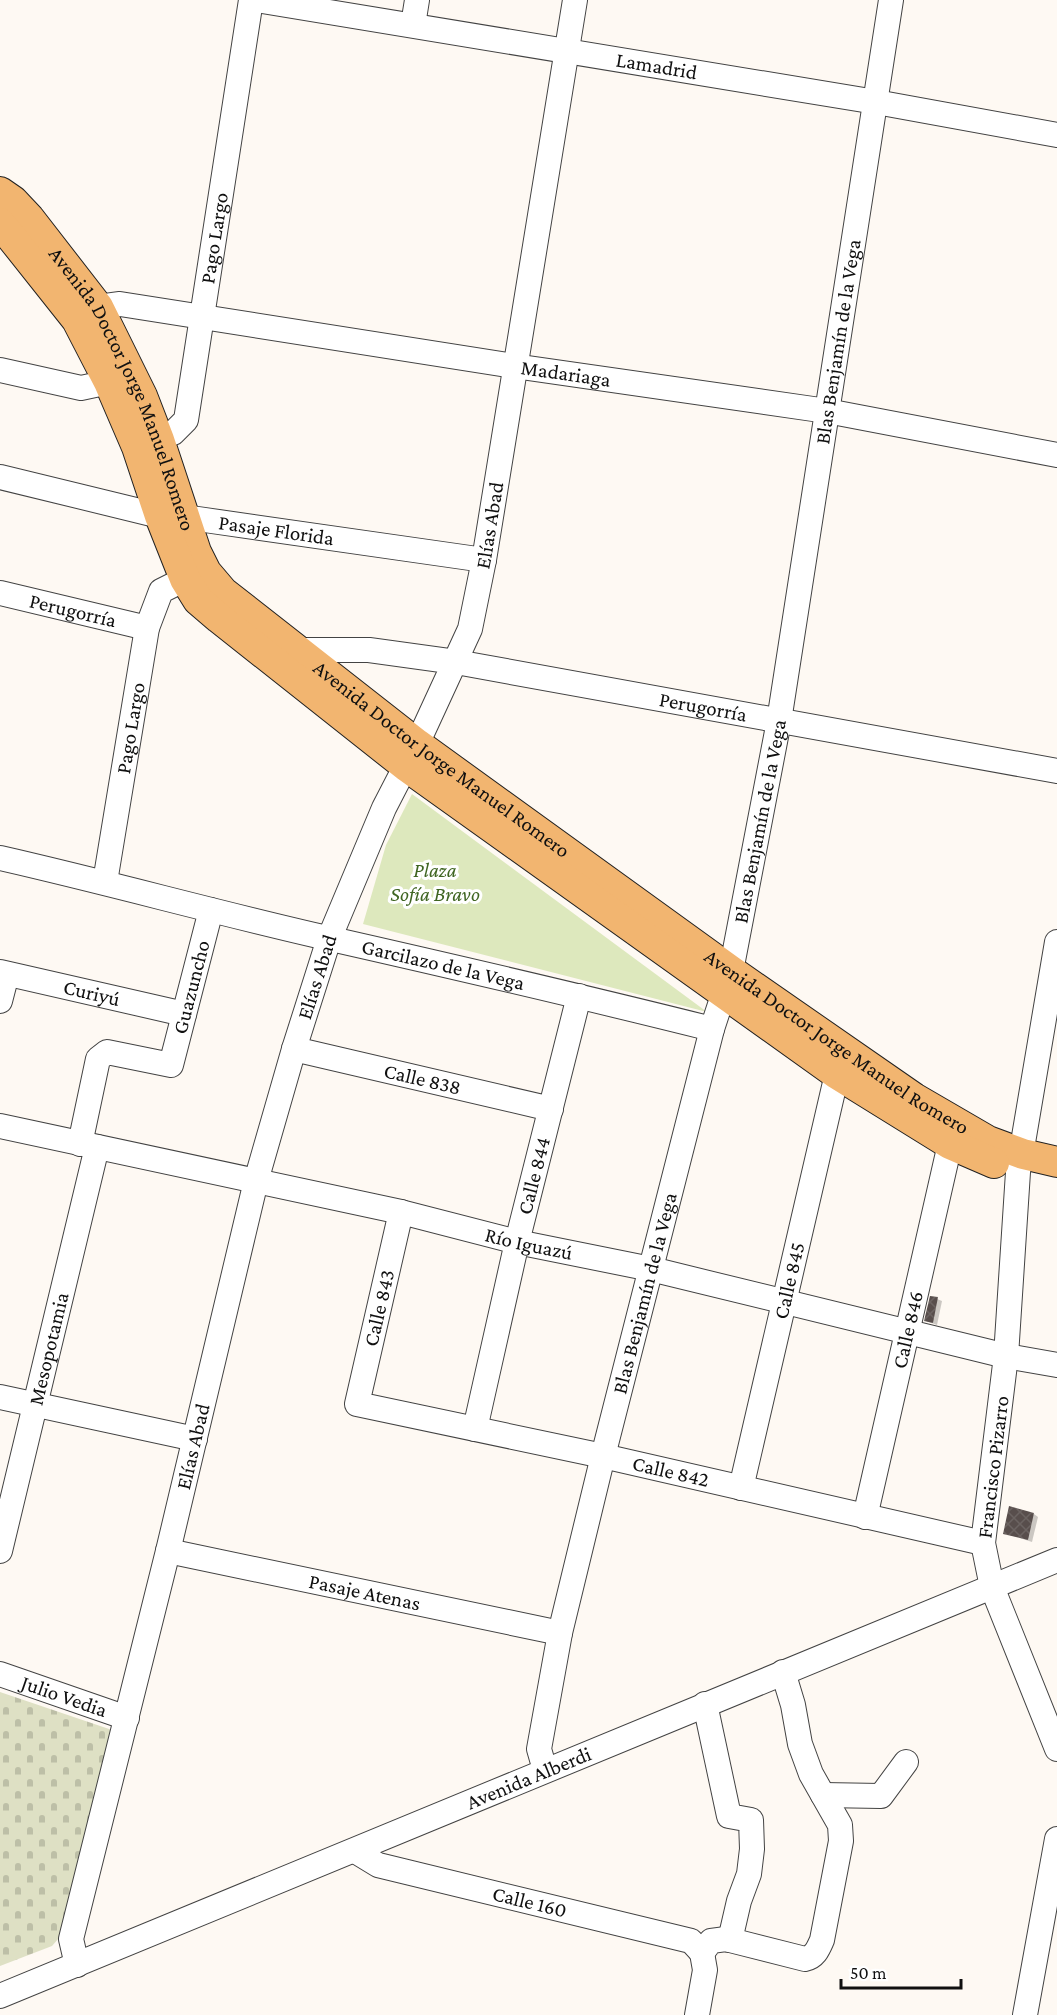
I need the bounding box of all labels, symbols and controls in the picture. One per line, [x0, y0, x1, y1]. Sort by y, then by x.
street label: Lamadrid [614, 47, 699, 84]
street label: Pago Largo [195, 191, 233, 285]
street label: Blas Benjamín de la Vega [810, 237, 866, 446]
street label: Avenida Doctor Jorge Manuel Romero [44, 242, 200, 534]
street label: Madariaga [519, 355, 613, 392]
street label: Elías Abad [470, 480, 509, 571]
street label: Pasaje Florida [217, 510, 336, 550]
street label: Perugorría [27, 588, 119, 632]
street label: Avenida Doctor Jorge Manuel Romero [309, 655, 575, 863]
street label: Pago Largo [111, 681, 150, 776]
street label: Perugorría [657, 687, 749, 727]
street label: Blas Benjamín de la Vega [728, 717, 791, 925]
park label: Plaza Sofía Bravo [390, 858, 480, 906]
street label: Elías Abad [292, 931, 342, 1022]
street label: Garcilazo de la Vega [359, 934, 527, 995]
street label: Guazuncho [167, 938, 215, 1037]
street label: Avenida Doctor Jorge Manuel Romero [700, 944, 973, 1139]
street label: Curiyú [61, 975, 122, 1011]
street label: Calle 838 [382, 1058, 463, 1100]
street label: Calle 844 [512, 1134, 555, 1217]
street label: Blas Benjamín de la Vega [607, 1190, 682, 1396]
street label: Río Iguazú [483, 1222, 575, 1265]
street label: Calle 845 [769, 1240, 810, 1321]
street label: Calle 843 [359, 1267, 399, 1349]
street label: Calle 846 [887, 1289, 928, 1371]
street label: Mesopotamia [23, 1290, 74, 1408]
street label: Francisco Pizarro [972, 1394, 1014, 1540]
street label: Elías Abad [171, 1401, 215, 1492]
street label: Calle 842 [630, 1451, 712, 1492]
street label: Pasaje Atenas [307, 1569, 423, 1615]
street label: Julio Vedia [16, 1670, 111, 1722]
street label: Avenida Alberdi [463, 1741, 595, 1814]
street label: Calle 160 [490, 1881, 569, 1922]
scale bar [841, 1952, 961, 1990]
text: 50 m [850, 1963, 887, 1983]

